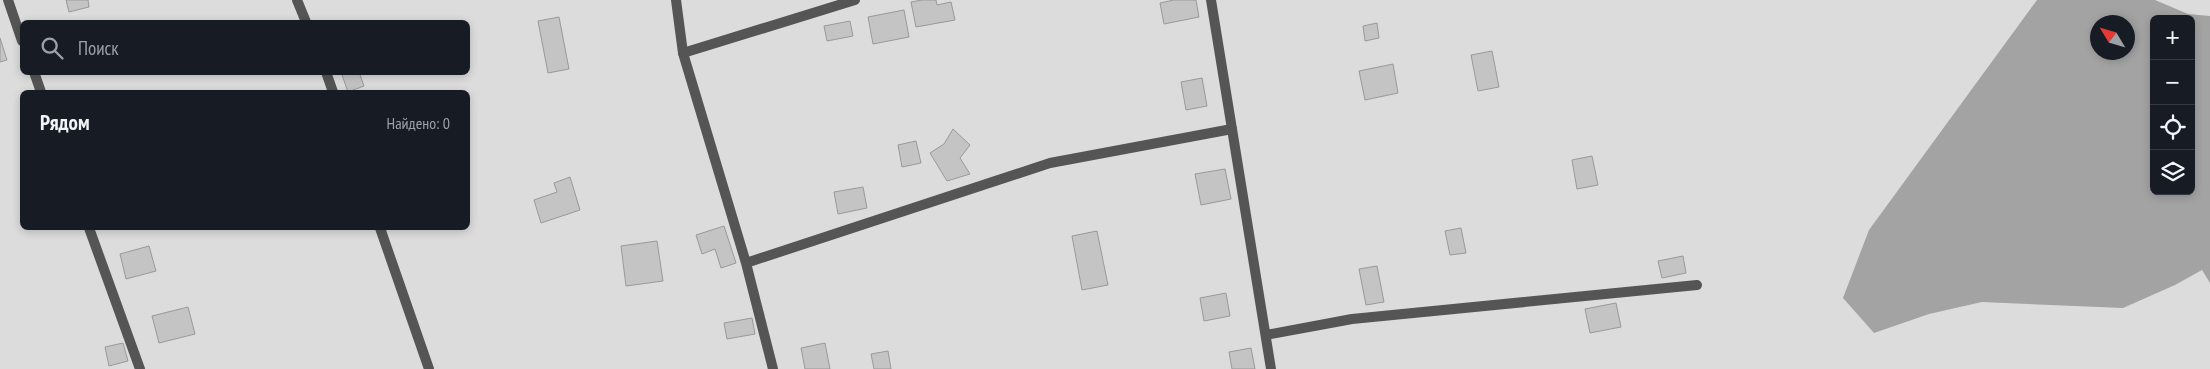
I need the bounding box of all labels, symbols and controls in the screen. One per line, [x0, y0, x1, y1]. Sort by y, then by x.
north arrow [2090, 15, 2135, 60]
map controls [2150, 15, 2195, 195]
button: + [2150, 15, 2195, 60]
search box [20, 20, 470, 75]
icon: search [38, 34, 66, 62]
text: Поиск [78, 36, 119, 60]
button: − [2150, 60, 2195, 105]
button: locate [2150, 105, 2195, 150]
text: Рядом [40, 109, 90, 136]
text: Найдено: 0 [387, 113, 450, 133]
button: layers [2150, 150, 2195, 195]

